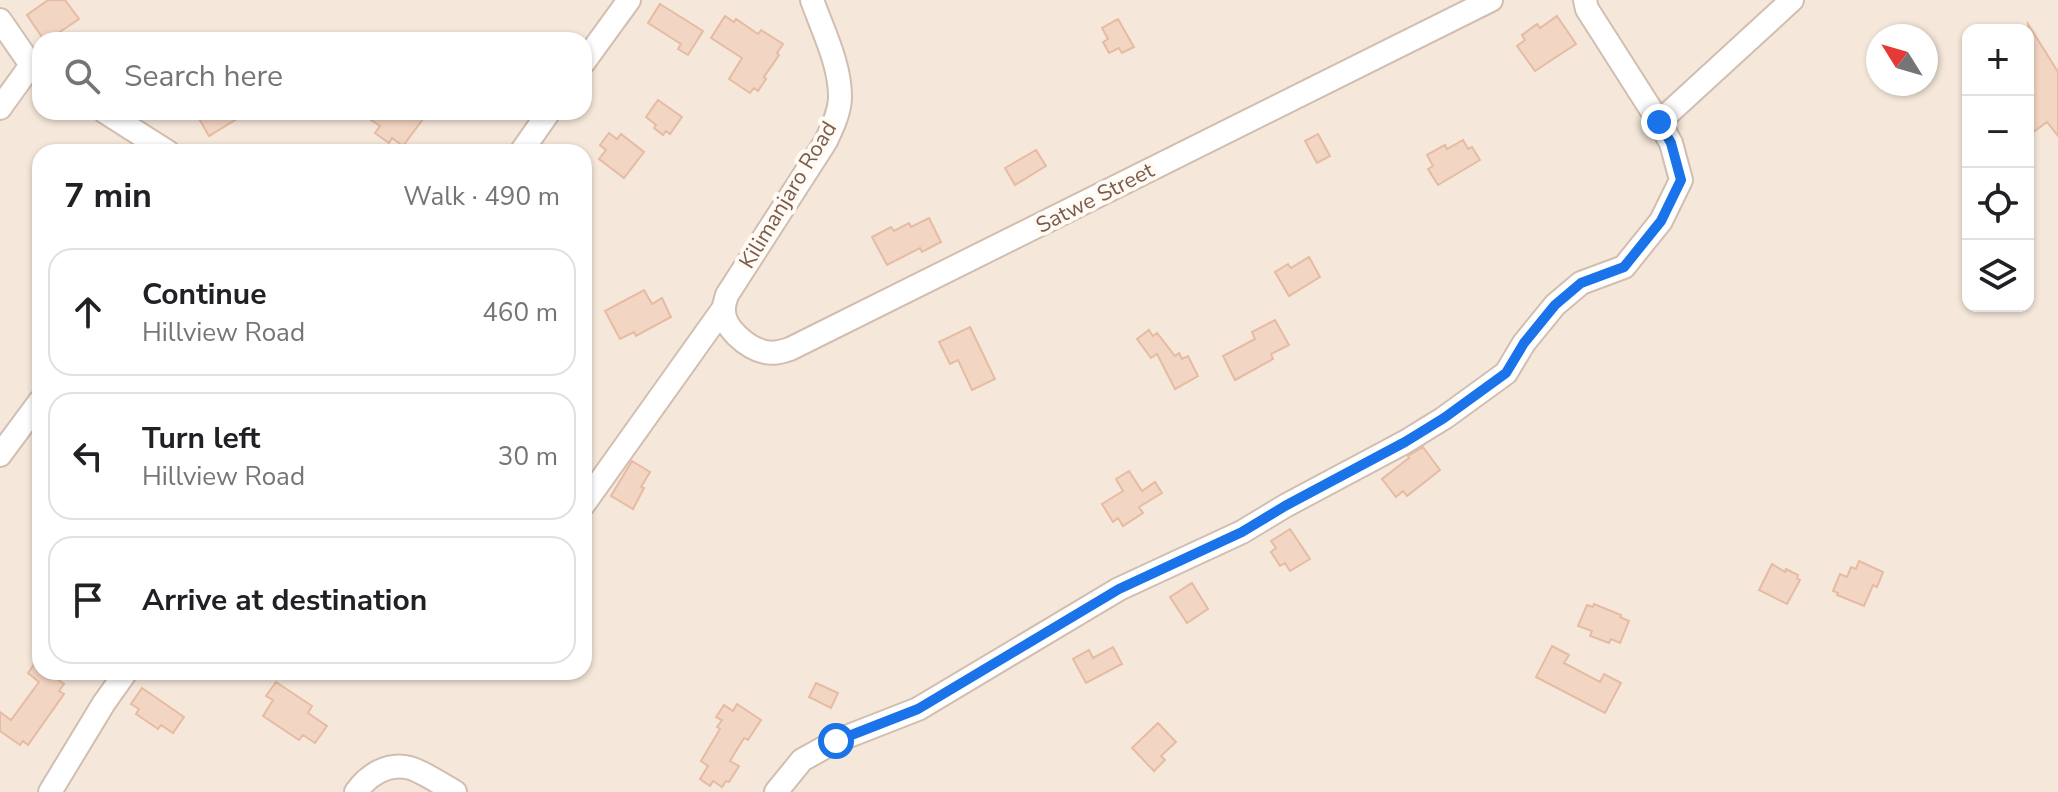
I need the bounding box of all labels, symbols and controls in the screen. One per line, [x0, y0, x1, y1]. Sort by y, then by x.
north arrow [1866, 24, 1938, 96]
map controls [1962, 24, 2034, 312]
button: + [1962, 24, 2034, 96]
search box [32, 32, 592, 120]
icon: search [60, 54, 104, 98]
text: Search here [124, 56, 283, 97]
button: − [1962, 96, 2034, 168]
route end [1641, 104, 1677, 140]
street label: Kilimanjaro Road [732, 116, 844, 274]
street label: Satwe Street [1031, 155, 1159, 241]
button: locate [1962, 168, 2034, 240]
text: 7 min [64, 173, 152, 219]
text: Walk · 490 m [403, 179, 560, 214]
button: layers [1962, 240, 2034, 312]
text: Continue [142, 274, 267, 315]
icon: ahead [66, 290, 110, 334]
text: 460 m [482, 295, 558, 330]
text: Hillview Road [142, 315, 305, 350]
text: Turn left [142, 418, 260, 459]
icon: left [66, 434, 110, 478]
text: 30 m [498, 439, 558, 474]
text: Hillview Road [142, 459, 305, 494]
icon: arrive [66, 578, 110, 622]
text: Arrive at destination [142, 580, 427, 621]
route start [818, 723, 854, 759]

